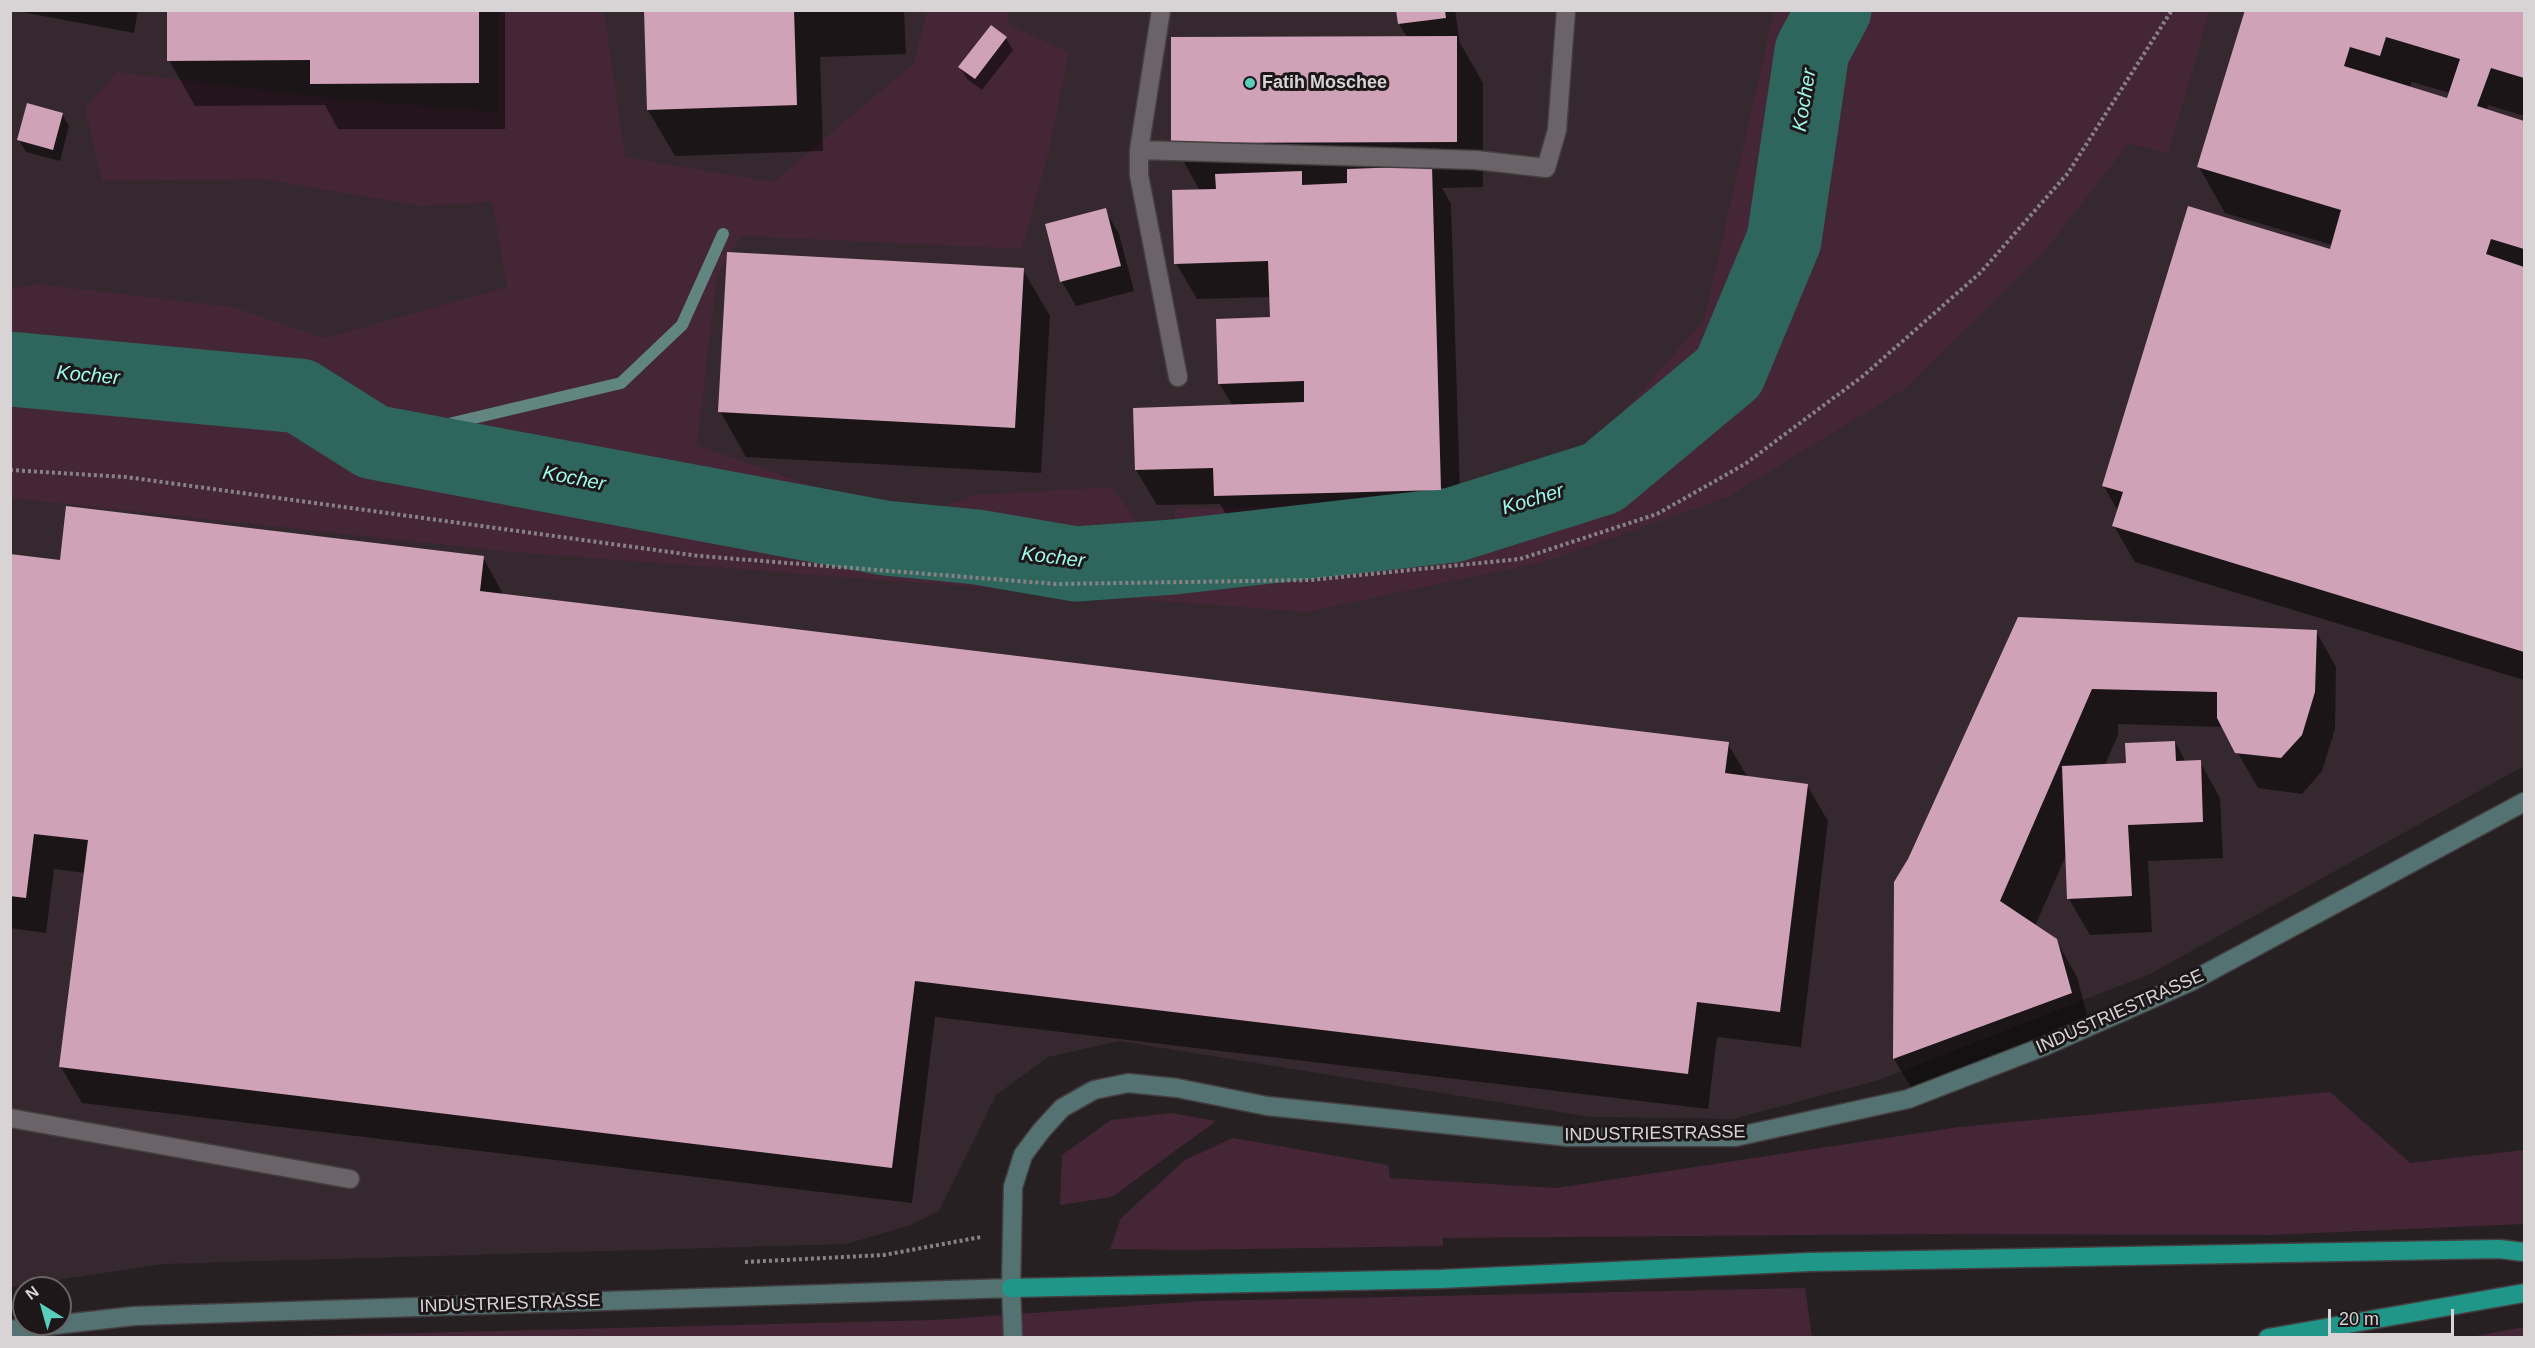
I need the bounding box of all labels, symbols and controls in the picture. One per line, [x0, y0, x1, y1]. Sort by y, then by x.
water label: Kocher [1788, 67, 1822, 133]
place label: Fatih Moschee [1262, 72, 1387, 94]
marker: Fatih Moschee [1243, 76, 1257, 90]
water label: Kocher [55, 361, 121, 391]
water label: Kocher [541, 461, 607, 497]
water label: Kocher [1499, 479, 1567, 521]
water label: Kocher [1020, 542, 1086, 574]
street label: INDUSTRIESTRASSE [2033, 965, 2207, 1059]
street label: INDUSTRIESTRASSE [1564, 1122, 1746, 1146]
north arrow [12, 1276, 72, 1336]
text: N [22, 1283, 42, 1303]
street label: INDUSTRIESTRASSE [419, 1290, 601, 1318]
scale bar [2331, 1297, 2457, 1335]
text: 20 m [2339, 1309, 2379, 1329]

